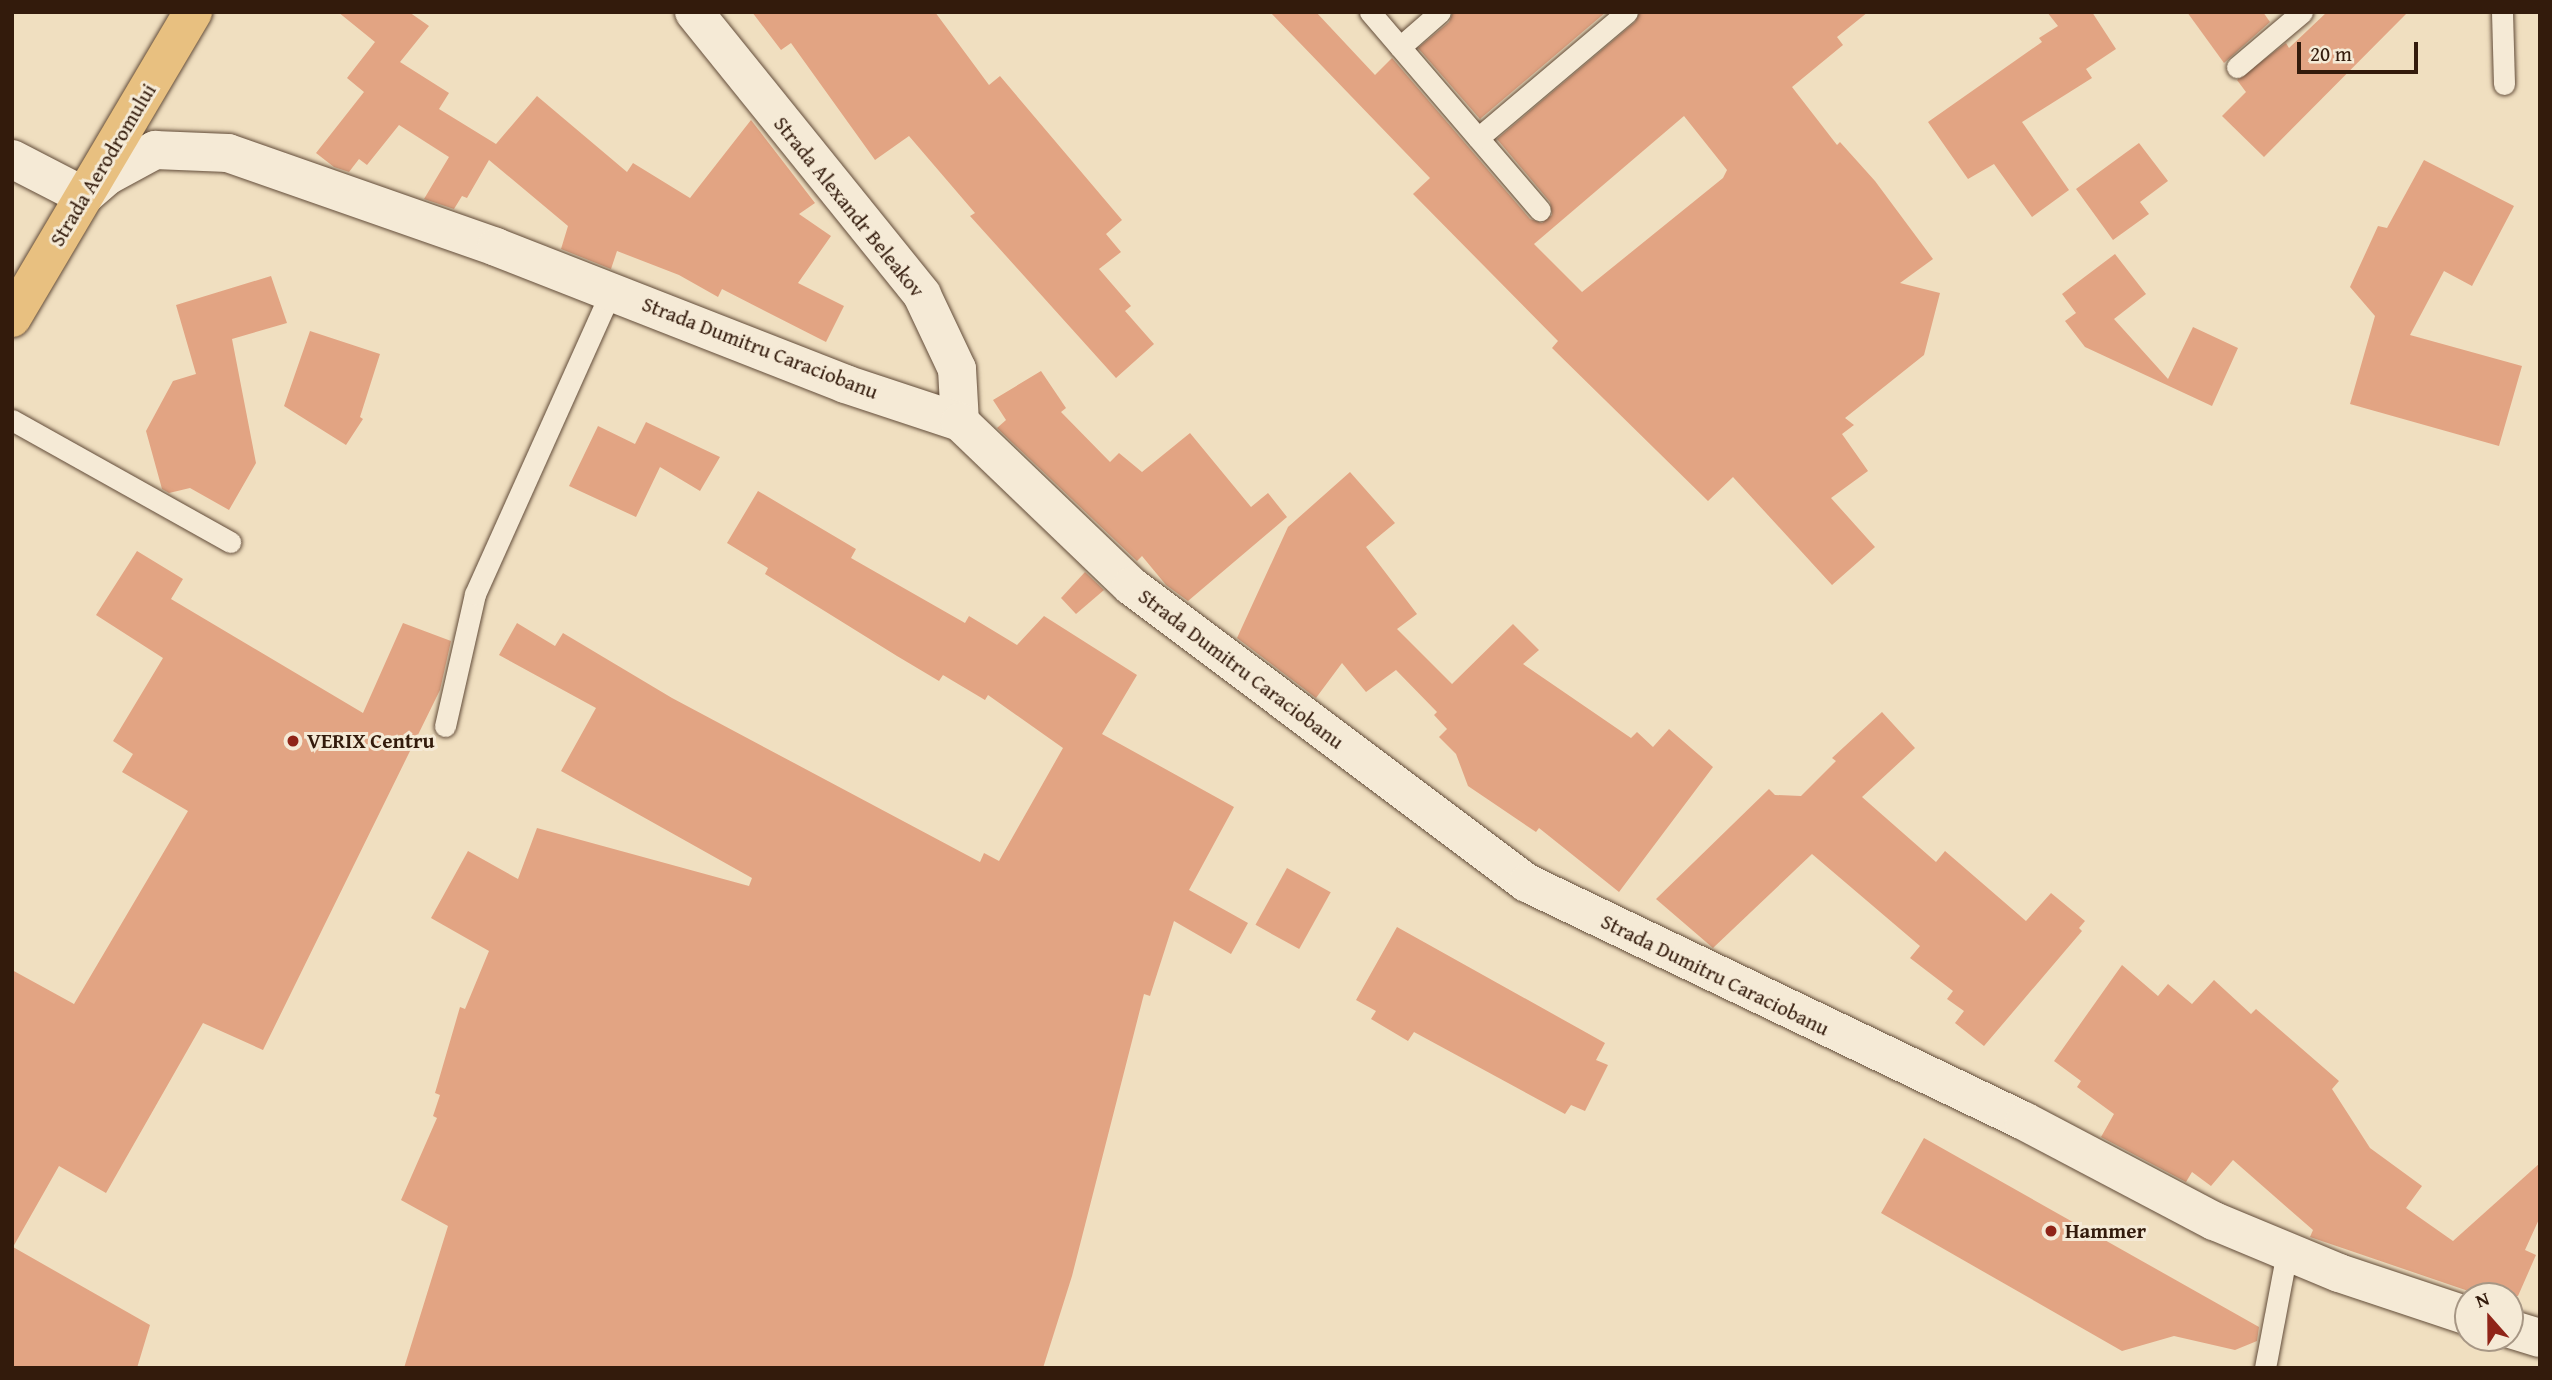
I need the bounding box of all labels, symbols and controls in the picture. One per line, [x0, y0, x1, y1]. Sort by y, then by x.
scale bar [2300, 28, 2421, 72]
text: 20 m [2310, 38, 2352, 69]
street label: Strada Aerodromului [44, 79, 162, 251]
street label: Strada Alexandr Beleakov [768, 112, 930, 302]
street label: Strada Dumitru Caraciobanu [639, 291, 881, 405]
street label: Strada Dumitru Caraciobanu [1133, 584, 1349, 754]
place label: VERIX Centru [307, 728, 435, 754]
marker: VERIX Centru [285, 733, 301, 749]
street label: Strada Dumitru Caraciobanu [1597, 909, 1833, 1041]
place label: Hammer [2065, 1218, 2146, 1244]
marker: Hammer [2043, 1223, 2059, 1239]
north arrow [2454, 1282, 2524, 1352]
text: N [2471, 1284, 2493, 1315]

